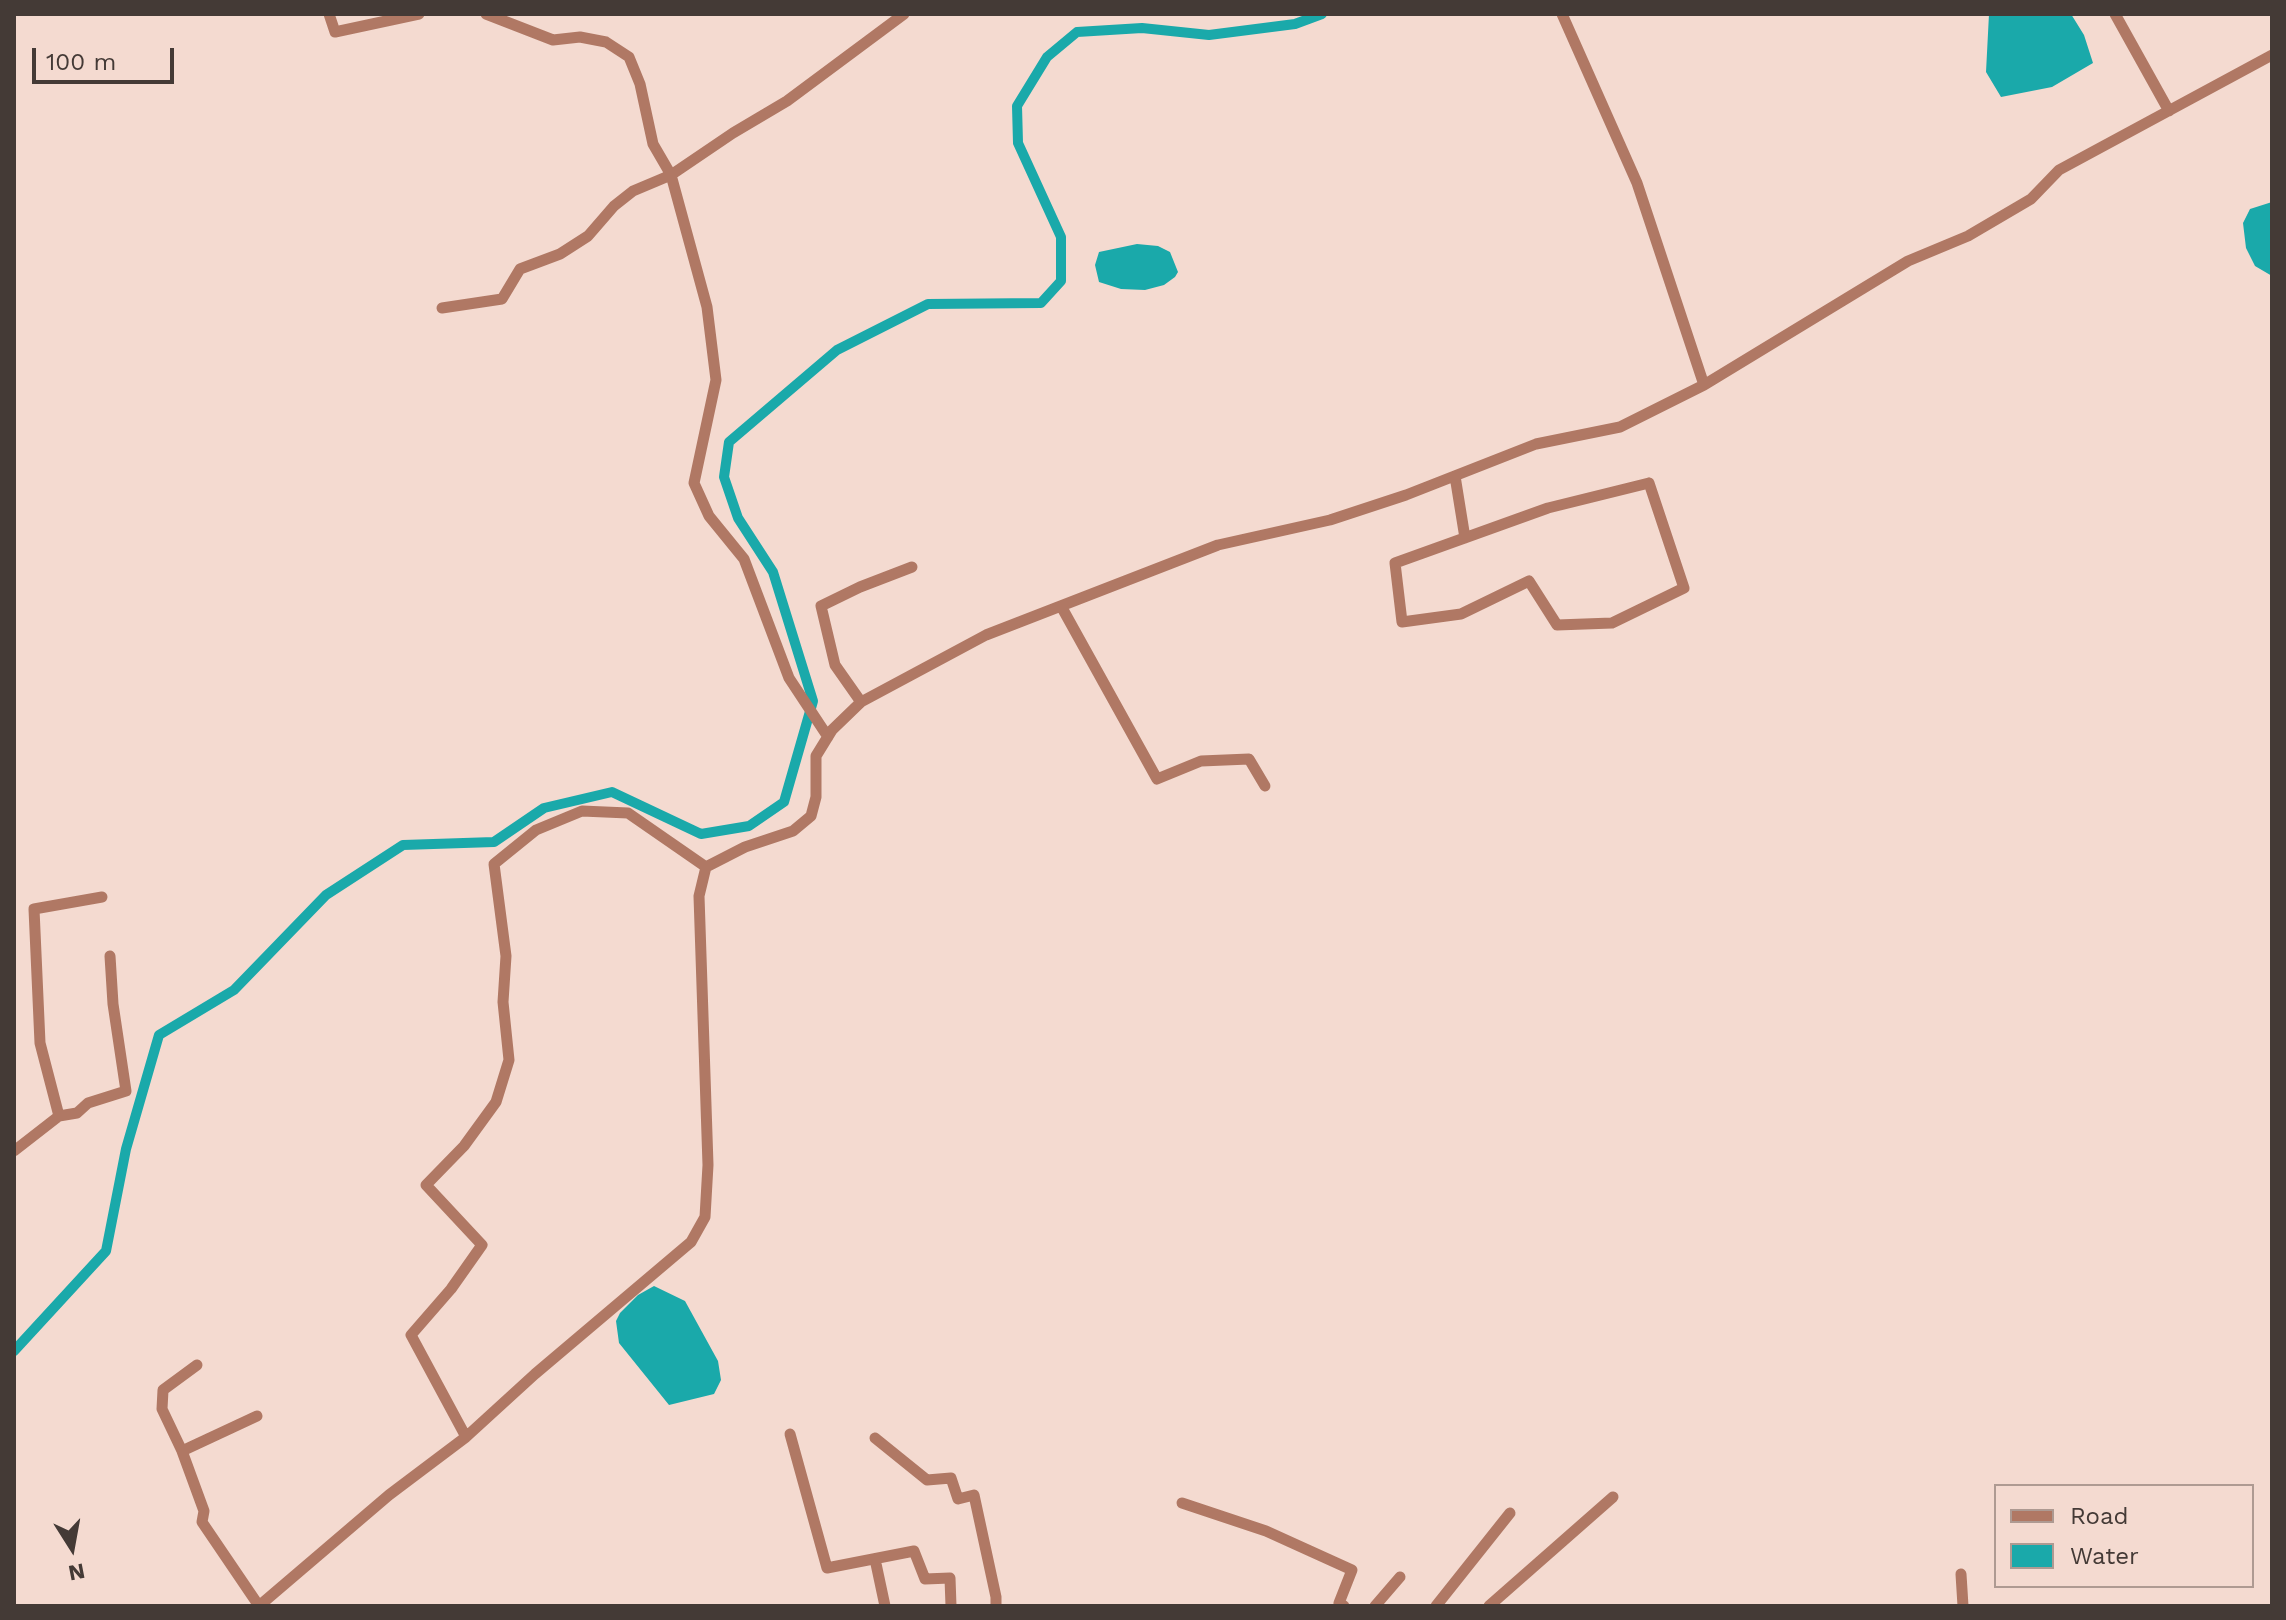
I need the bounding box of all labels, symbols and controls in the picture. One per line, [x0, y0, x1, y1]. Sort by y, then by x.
scale bar [36, 32, 178, 82]
text: 100 m [46, 48, 116, 76]
legend [1994, 1484, 2254, 1588]
text: Road [2070, 1502, 2129, 1530]
north arrow [32, 1508, 112, 1588]
text: Water [2070, 1542, 2139, 1570]
text: N [66, 1558, 87, 1586]

